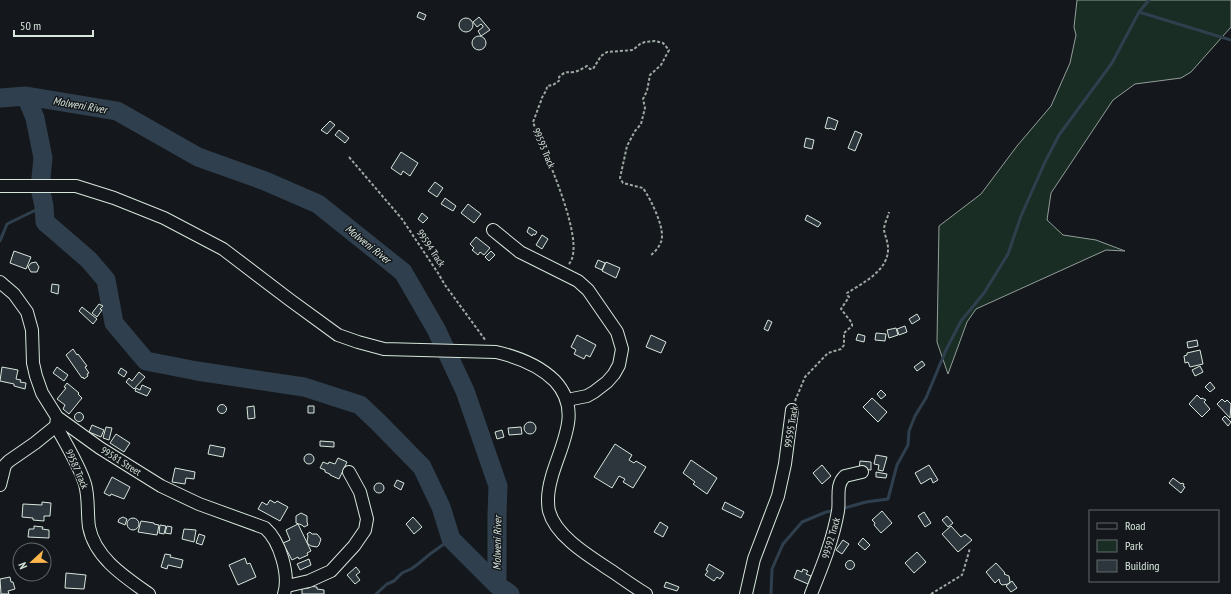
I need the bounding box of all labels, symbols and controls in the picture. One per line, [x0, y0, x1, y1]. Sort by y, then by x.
scale bar [14, 12, 93, 38]
text: 50 m [20, 18, 41, 33]
water label: Molweni River [52, 93, 110, 117]
street label: 99593 Track [530, 126, 558, 170]
water label: Molweni River [342, 221, 395, 268]
street label: 99594 Track [414, 227, 448, 269]
street label: 99595 Track [781, 405, 801, 449]
street label: 99581 Street [98, 443, 144, 479]
street label: 99587 Track [63, 447, 91, 491]
legend [1089, 510, 1219, 582]
water label: Molweni River [490, 514, 505, 570]
street label: 99592 Track [819, 516, 843, 560]
text: Road [1125, 518, 1145, 533]
text: Park [1125, 538, 1143, 553]
north arrow [12, 542, 52, 582]
text: Building [1125, 558, 1160, 573]
text: N [15, 560, 30, 571]

